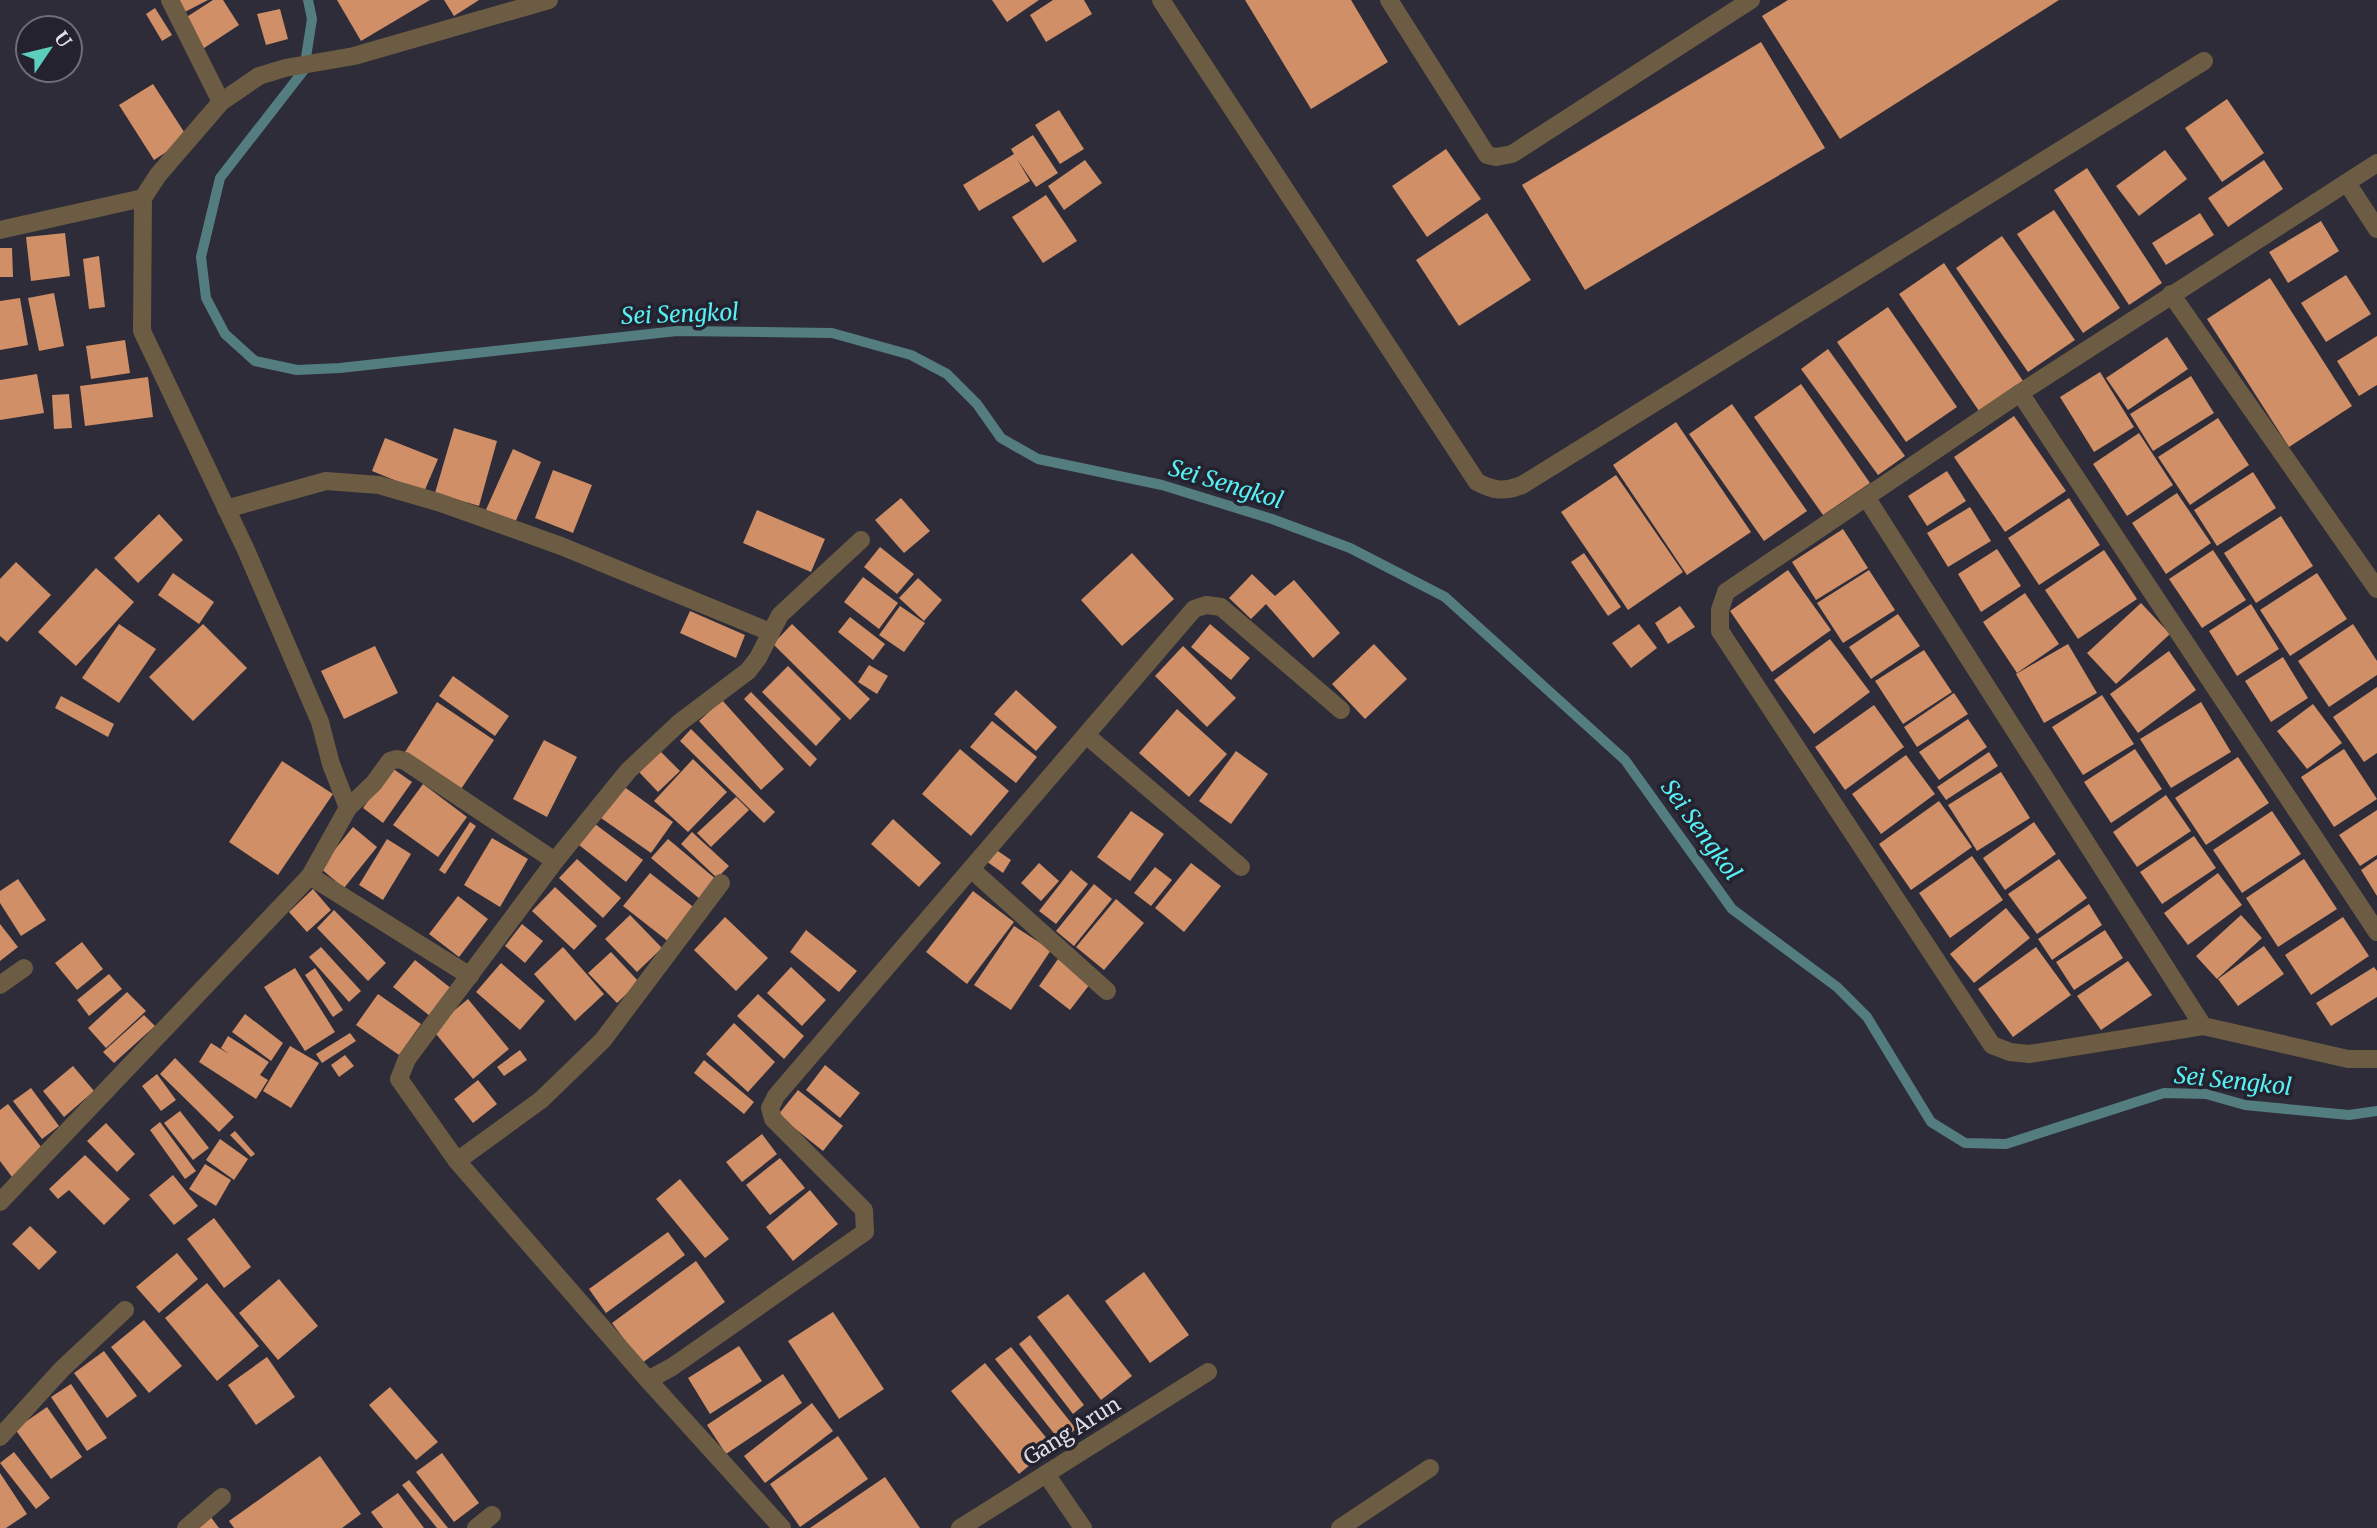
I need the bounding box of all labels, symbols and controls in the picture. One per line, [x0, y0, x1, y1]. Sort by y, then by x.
north arrow [14, 14, 84, 84]
text: U [49, 27, 77, 52]
water label: Sei Sengkol [621, 297, 739, 330]
water label: Sei Sengkol [1166, 452, 1287, 515]
water label: Sei Sengkol [1655, 773, 1748, 886]
water label: Sei Sengkol [2173, 1060, 2293, 1101]
street label: Gang Arun [1018, 1390, 1125, 1471]

